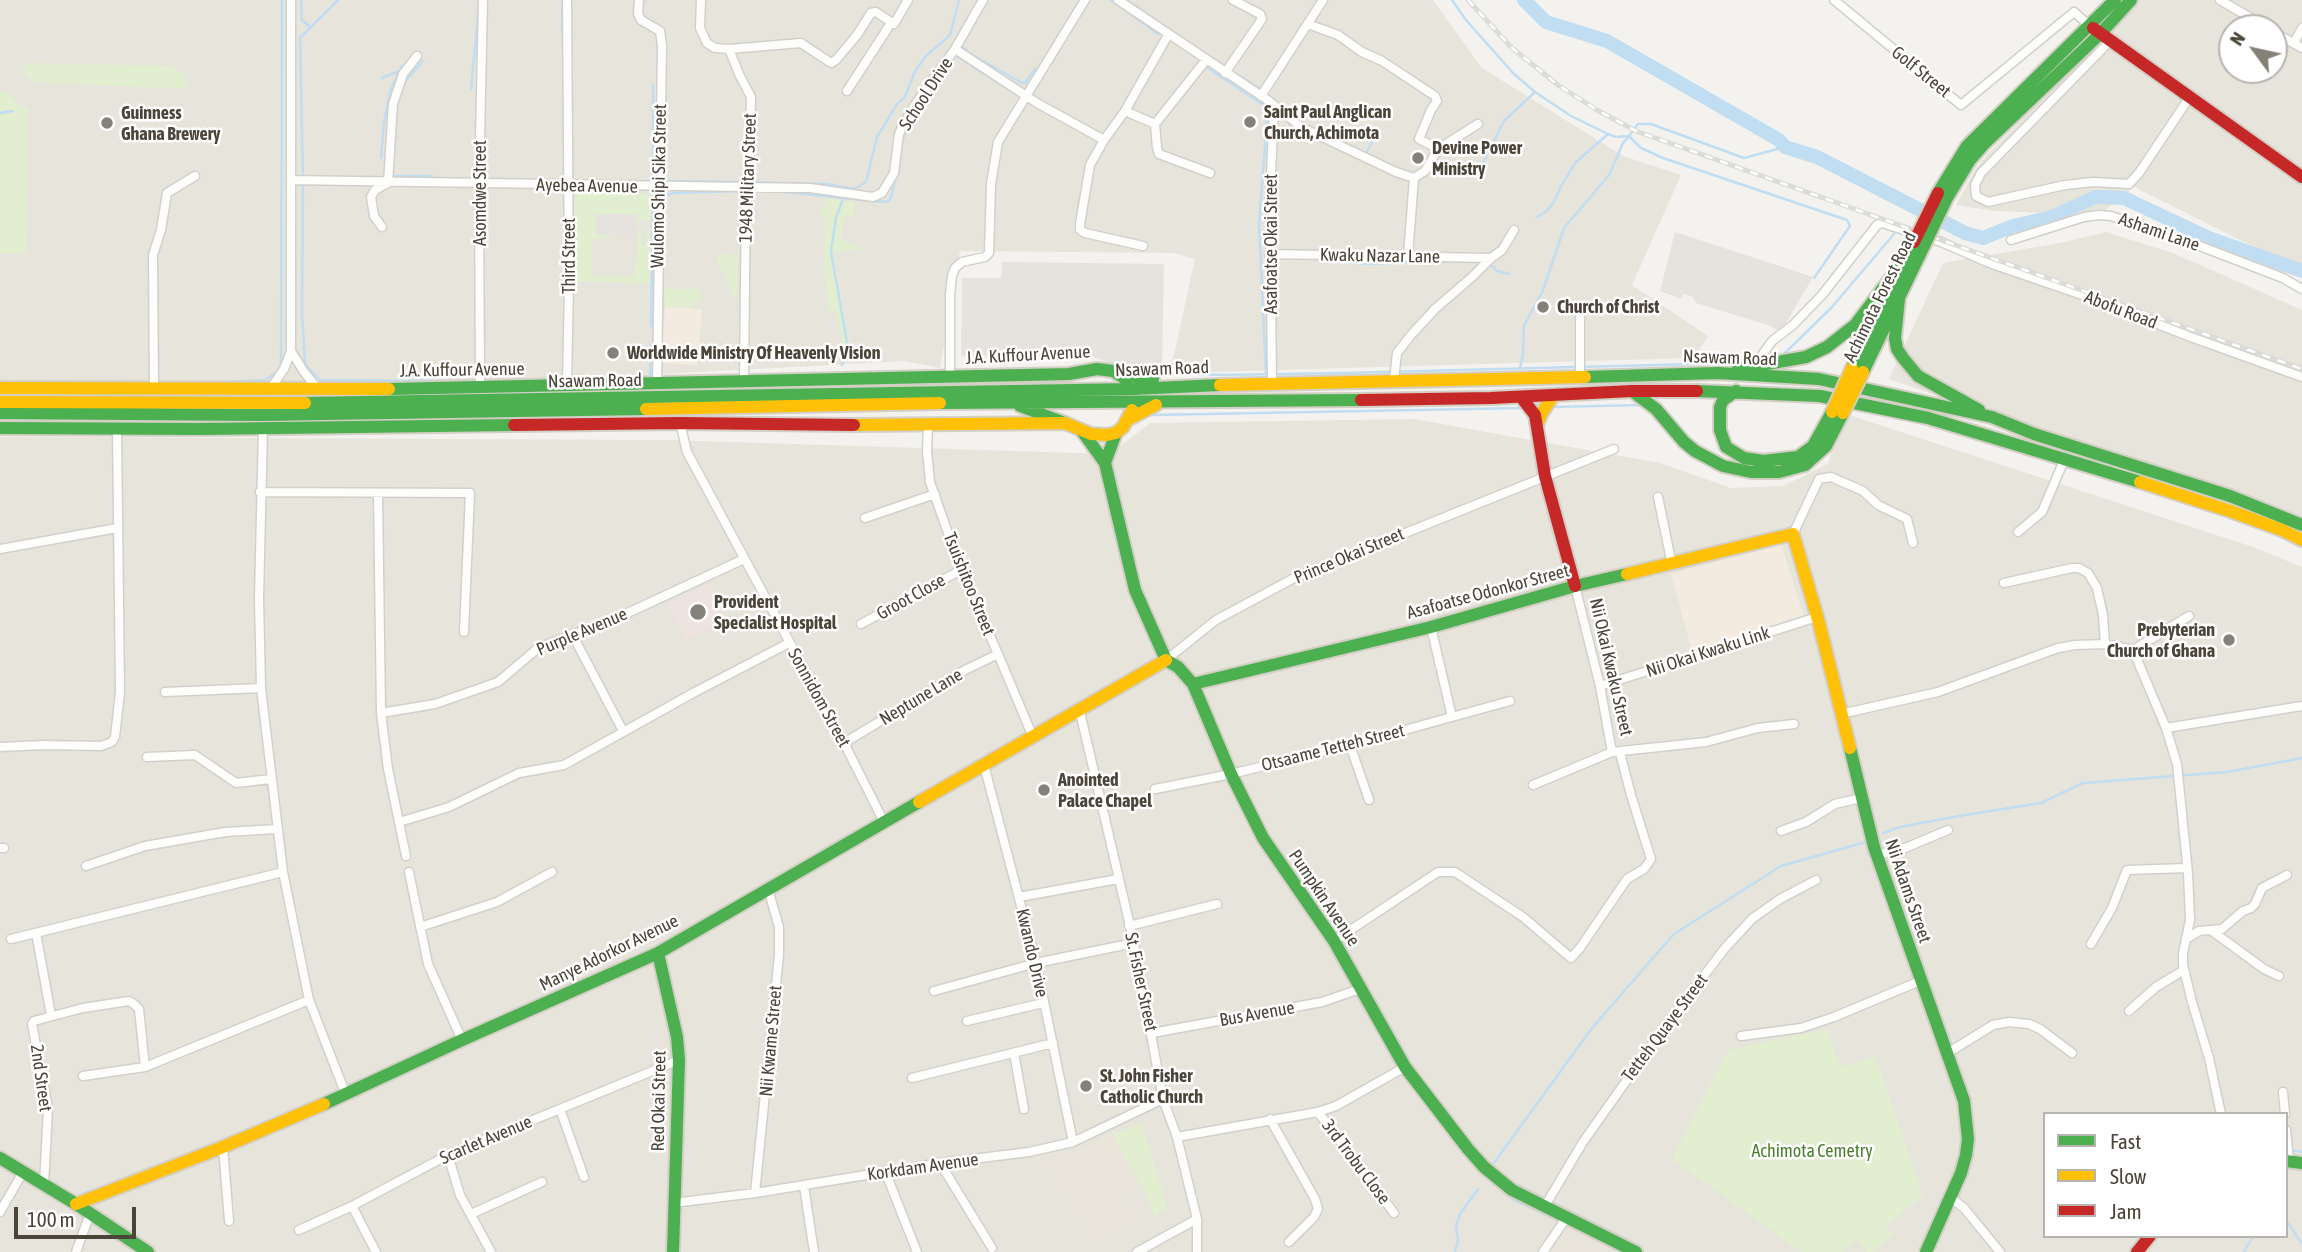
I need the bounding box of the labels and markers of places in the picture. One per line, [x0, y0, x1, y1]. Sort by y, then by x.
place label: Saint Paul Anglican Church, Achimota [1264, 101, 1391, 144]
place label: Guinness Ghana Brewery [121, 102, 221, 144]
marker: Saint Paul Anglican Church, Achimota [1242, 114, 1258, 130]
marker: Guinness Ghana Brewery [99, 115, 115, 131]
place label: Devine Power Ministry [1432, 137, 1522, 180]
marker: Devine Power Ministry [1410, 150, 1426, 166]
place label: Church of Christ [1557, 296, 1659, 318]
marker: Church of Christ [1535, 299, 1551, 315]
place label: Worldwide Ministry Of Heavenly Vision [627, 342, 880, 364]
marker: Worldwide Ministry Of Heavenly Vision [605, 345, 621, 361]
place label: Provident Specialist Hospital [714, 591, 837, 634]
marker: Provident Specialist Hospital [688, 602, 708, 622]
place label: Prebyterian Church of Ghana [2107, 619, 2215, 662]
marker: Prebyterian Church of Ghana [2221, 632, 2237, 648]
place label: Anointed Palace Chapel [1058, 769, 1152, 812]
marker: Anointed Palace Chapel [1036, 782, 1052, 798]
place label: St. John Fisher Catholic Church [1100, 1065, 1203, 1108]
marker: St. John Fisher Catholic Church [1078, 1078, 1094, 1094]

